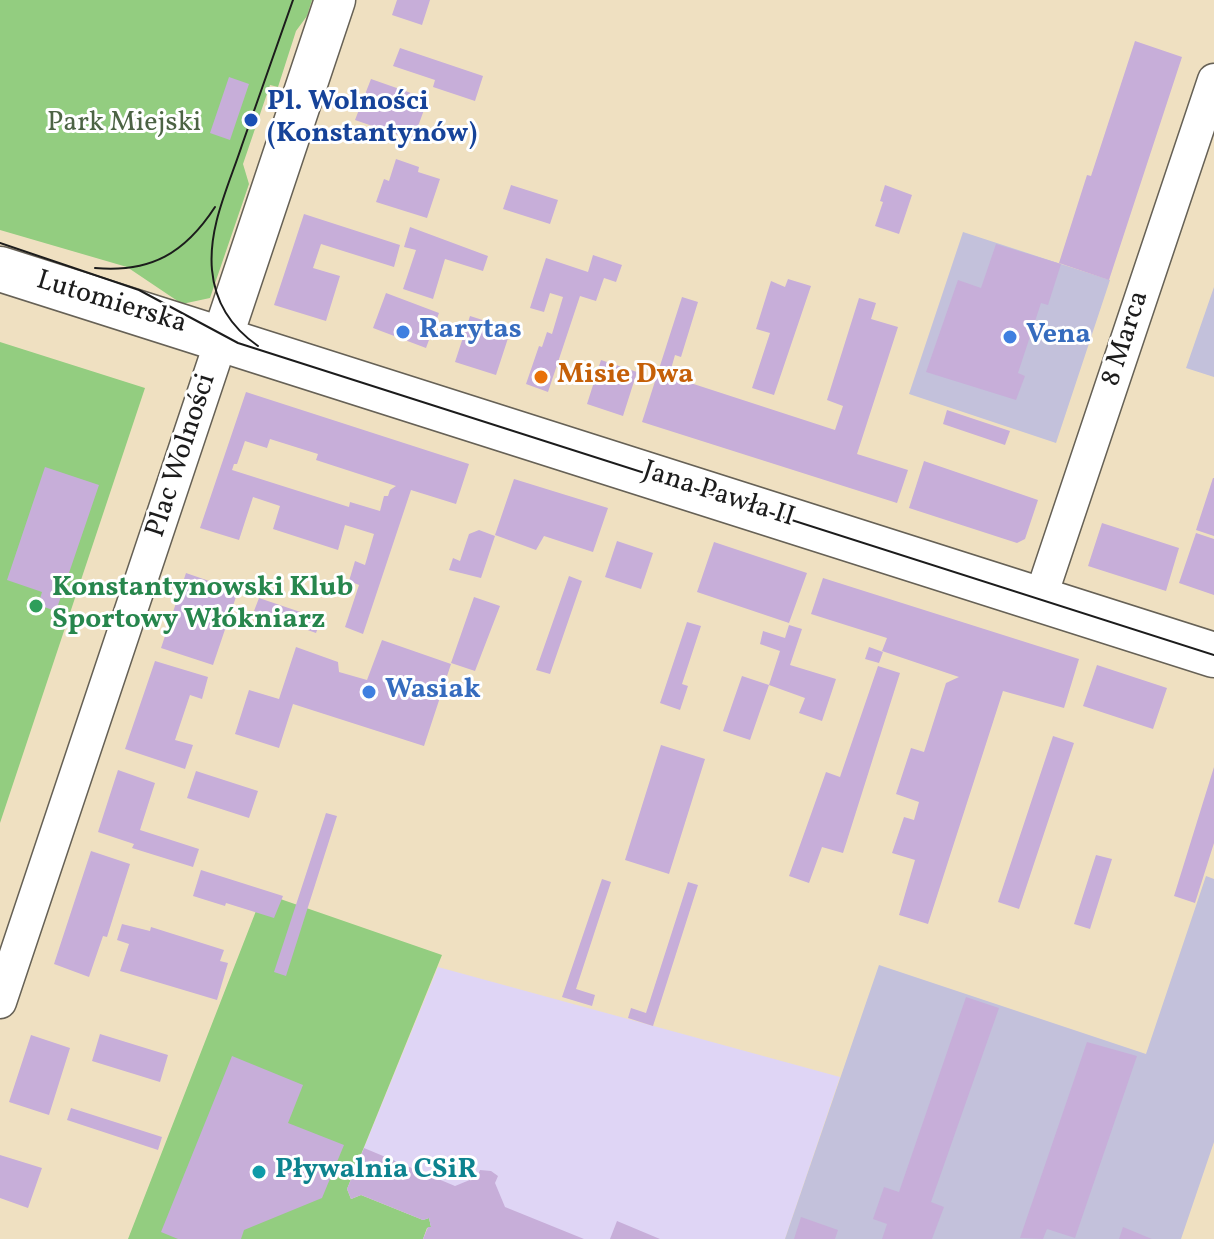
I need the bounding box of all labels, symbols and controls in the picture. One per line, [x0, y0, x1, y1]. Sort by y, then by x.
place label: Pl. Wolności (Konstantynów) [267, 87, 477, 153]
park label: Park Miejski [47, 108, 201, 142]
marker: Pl. Wolności (Konstantynów) [242, 111, 260, 129]
street label: Lutomierska [32, 265, 190, 343]
street label: 8 Marca [1096, 287, 1158, 391]
place label: Rarytas [419, 315, 522, 349]
place label: Vena [1026, 320, 1091, 354]
marker: Rarytas [394, 323, 412, 341]
marker: Vena [1001, 328, 1019, 346]
place label: Misie Dwa [557, 360, 694, 394]
marker: Misie Dwa [532, 368, 550, 386]
street label: Plac Wolności [141, 370, 225, 542]
street label: Jana Pawła II [638, 456, 798, 536]
place label: Konstantynowski Klub Sportowy Włókniarz [52, 573, 353, 639]
marker: Konstantynowski Klub Sportowy Włókniarz [27, 597, 45, 615]
place label: Wasiak [385, 675, 481, 709]
marker: Wasiak [360, 683, 378, 701]
place label: Pływalnia CSiR [275, 1155, 477, 1189]
marker: Pływalnia CSiR [250, 1163, 268, 1181]

